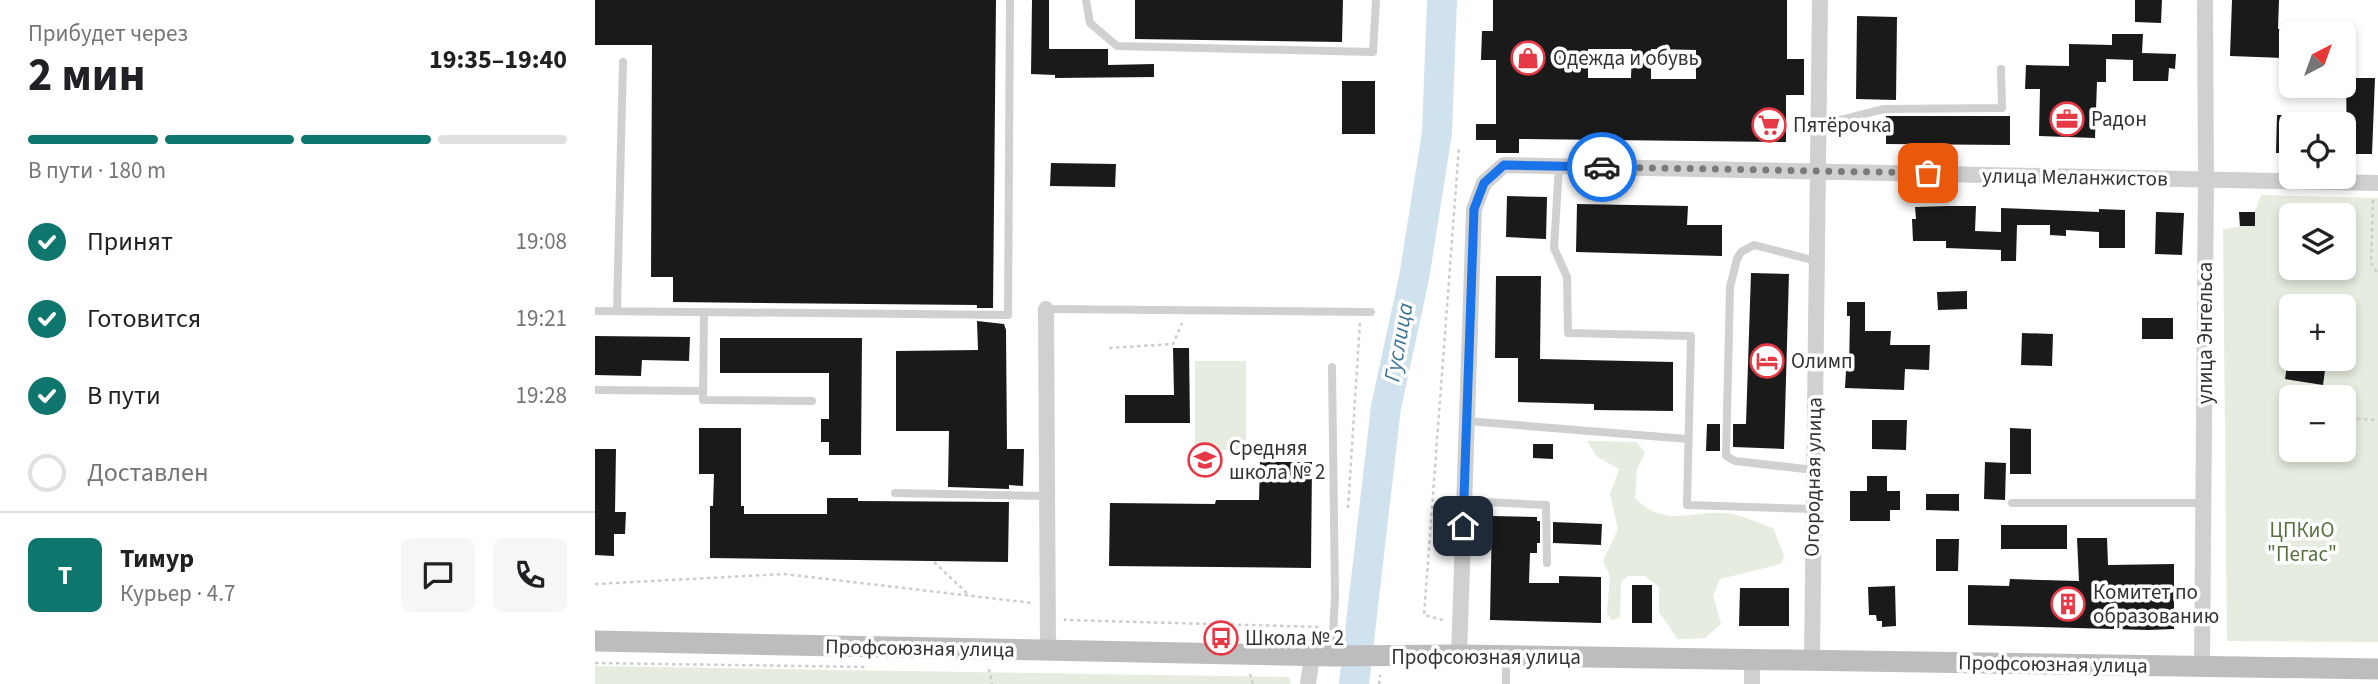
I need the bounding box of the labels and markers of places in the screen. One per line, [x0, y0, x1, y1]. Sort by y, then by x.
shop icon: Одежда и обувь [1509, 39, 1547, 77]
place label: Одежда и обувь [1553, 43, 1699, 73]
office icon: Радон [2048, 100, 2086, 138]
place label: Радон [2091, 104, 2147, 134]
supermarket icon: Пятёрочка [1750, 106, 1788, 144]
place label: Пятёрочка [1793, 110, 1892, 140]
pin [1898, 143, 1958, 203]
hotel icon: Олимп [1748, 342, 1786, 380]
place label: Олимп [1791, 346, 1853, 376]
place label: Средняя школа № 2 [1229, 433, 1325, 487]
school or university icon: Средняя школа № 2 [1186, 441, 1224, 479]
pin [1433, 496, 1493, 556]
place label: Комитет по образованию [2093, 577, 2219, 631]
building icon: Комитет по образованию [2049, 585, 2087, 623]
bus stop icon: Школа № 2 [1202, 619, 1240, 657]
place label: Школа № 2 [1245, 623, 1344, 653]

